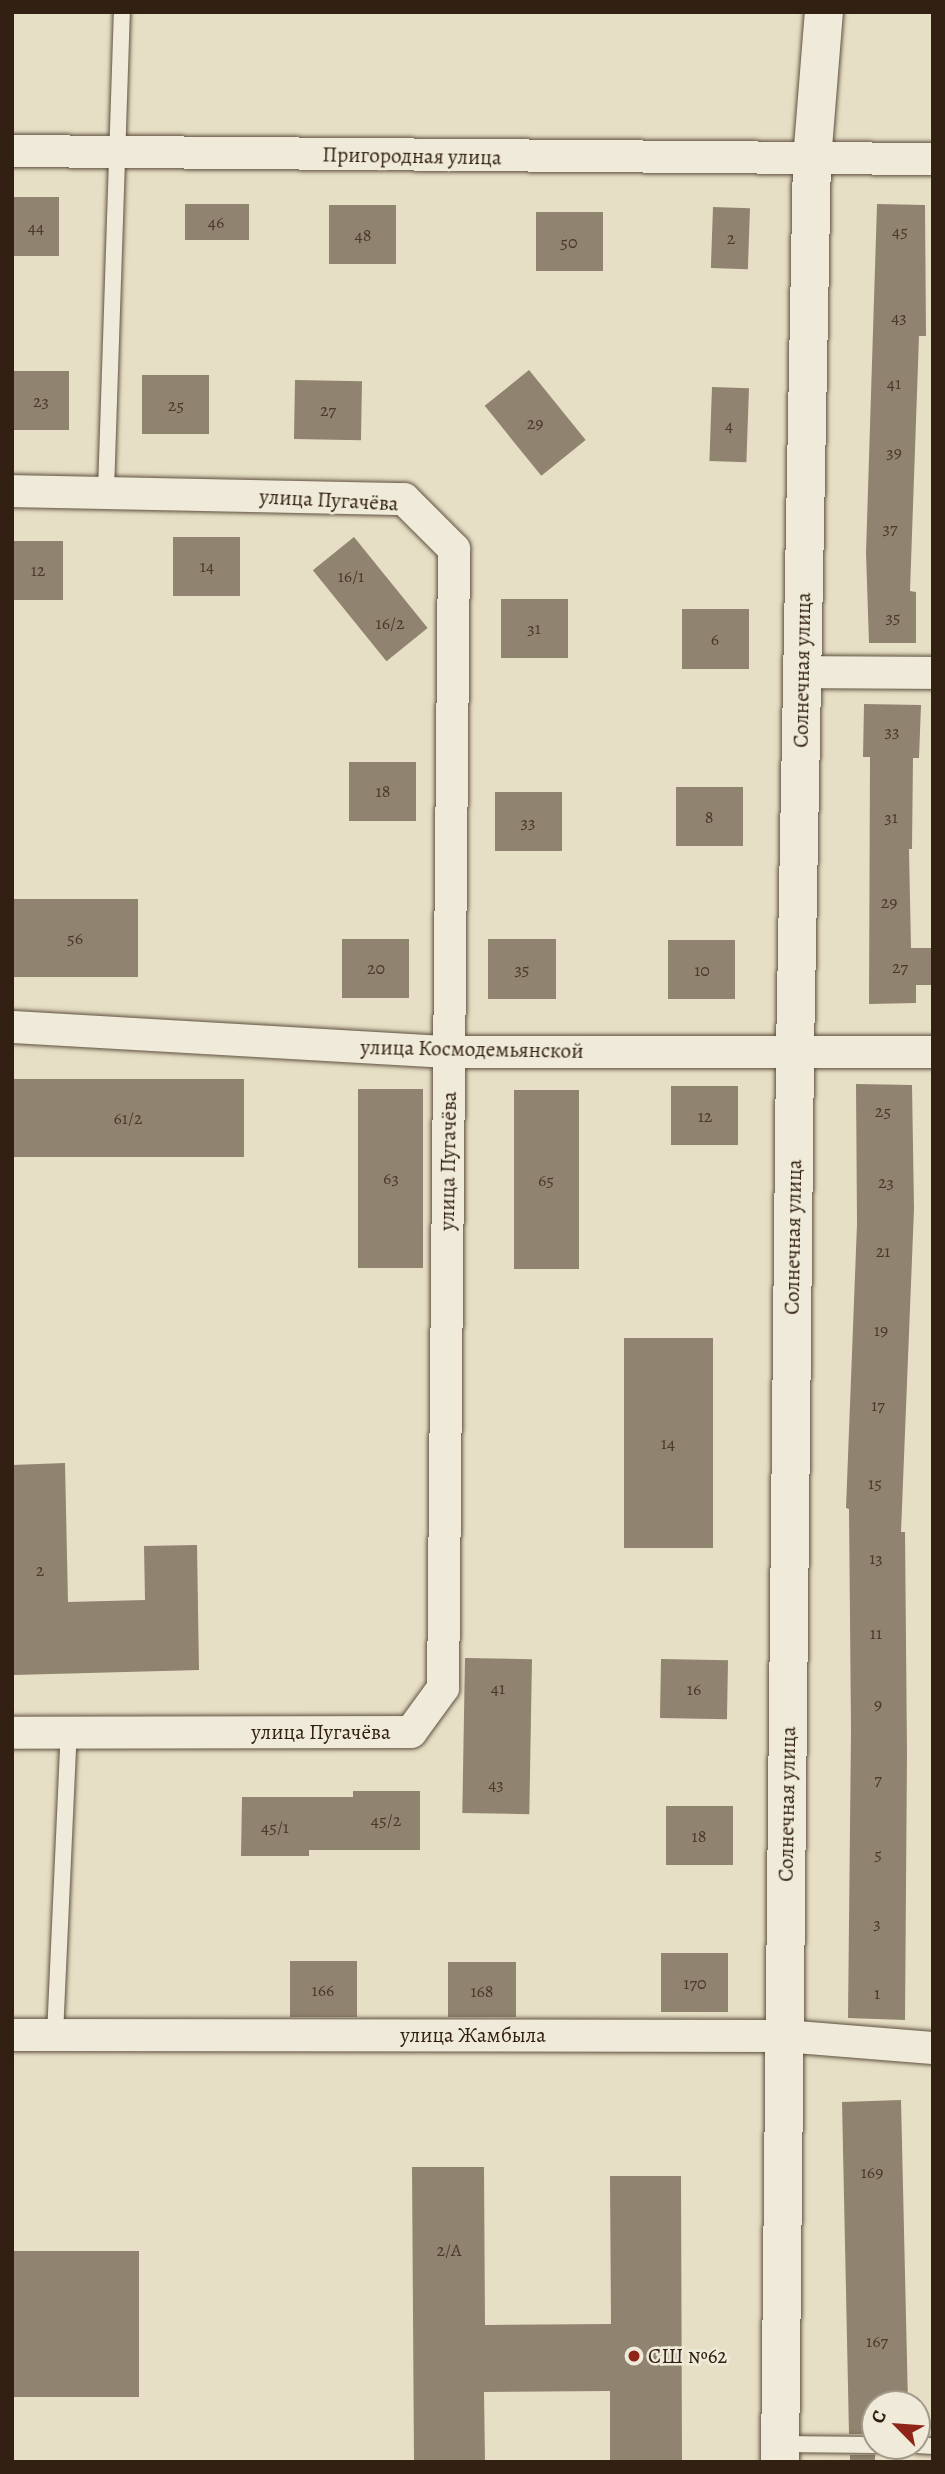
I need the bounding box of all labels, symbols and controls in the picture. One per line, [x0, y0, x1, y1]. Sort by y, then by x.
street label: Пригородная улица [322, 142, 502, 170]
house number: 46 [208, 211, 224, 233]
house number: 44 [28, 216, 44, 238]
house number: 45 [892, 220, 908, 242]
house number: 48 [355, 224, 371, 246]
house number: 2 [727, 227, 735, 249]
house number: 50 [560, 231, 578, 253]
house number: 43 [891, 306, 907, 328]
house number: 41 [887, 372, 901, 394]
house number: 23 [33, 390, 49, 412]
house number: 25 [168, 394, 184, 416]
house number: 27 [320, 399, 336, 421]
house number: 29 [527, 412, 543, 434]
house number: 4 [725, 414, 733, 436]
house number: 39 [886, 441, 902, 463]
street label: улица Пугачёва [259, 484, 399, 516]
house number: 37 [882, 517, 898, 539]
house number: 14 [200, 555, 214, 577]
house number: 12 [31, 559, 45, 581]
house number: 16/1 [338, 565, 364, 587]
street label: Солнечная улица [788, 592, 816, 748]
house number: 35 [885, 606, 901, 628]
house number: 16/2 [376, 612, 404, 634]
house number: 31 [527, 617, 541, 639]
house number: 6 [711, 628, 719, 650]
house number: 33 [885, 720, 899, 742]
house number: 18 [376, 780, 390, 802]
house number: 8 [705, 806, 713, 828]
house number: 31 [884, 806, 898, 828]
house number: 33 [521, 811, 535, 833]
house number: 29 [881, 891, 897, 913]
house number: 56 [67, 927, 83, 949]
house number: 27 [892, 956, 908, 978]
house number: 20 [367, 957, 385, 979]
house number: 35 [514, 958, 530, 980]
house number: 10 [694, 959, 710, 981]
street label: улица Космодемьянской [360, 1034, 584, 1064]
street label: улица Пугачёва [434, 1091, 462, 1231]
house number: 25 [875, 1100, 891, 1122]
house number: 12 [698, 1105, 712, 1127]
house number: 61/2 [114, 1107, 142, 1129]
street label: Солнечная улица [779, 1159, 807, 1315]
house number: 63 [383, 1167, 399, 1189]
house number: 65 [538, 1169, 554, 1191]
house number: 23 [878, 1171, 894, 1193]
house number: 21 [876, 1240, 890, 1262]
house number: 19 [874, 1319, 888, 1341]
house number: 17 [871, 1394, 885, 1416]
house number: 14 [661, 1432, 675, 1454]
house number: 15 [868, 1472, 882, 1494]
house number: 13 [869, 1547, 883, 1569]
house number: 2 [36, 1559, 44, 1581]
house number: 11 [870, 1622, 882, 1644]
house number: 41 [491, 1677, 505, 1699]
house number: 16 [687, 1678, 701, 1700]
house number: 9 [874, 1693, 882, 1715]
street label: улица Пугачёва [251, 1719, 391, 1745]
street label: Солнечная улица [773, 1726, 801, 1882]
house number: 7 [874, 1768, 882, 1790]
house number: 43 [488, 1773, 504, 1795]
house number: 45/2 [371, 1809, 401, 1831]
house number: 45/1 [261, 1816, 289, 1838]
house number: 18 [692, 1825, 706, 1847]
house number: 5 [874, 1843, 882, 1865]
house number: 3 [873, 1912, 881, 1934]
house number: 170 [683, 1972, 707, 1994]
house number: 166 [312, 1979, 334, 2001]
house number: 168 [470, 1980, 494, 2002]
house number: 1 [874, 1982, 880, 2004]
street label: улица Жамбыла [400, 2022, 546, 2048]
house number: 169 [861, 2161, 883, 2183]
house number: 2/А [437, 2239, 461, 2261]
house number: 167 [866, 2330, 888, 2352]
place label: СШ №62 [648, 2343, 727, 2369]
marker: СШ №62 [626, 2348, 642, 2364]
north arrow [861, 2390, 931, 2460]
text: С [865, 2406, 893, 2428]

